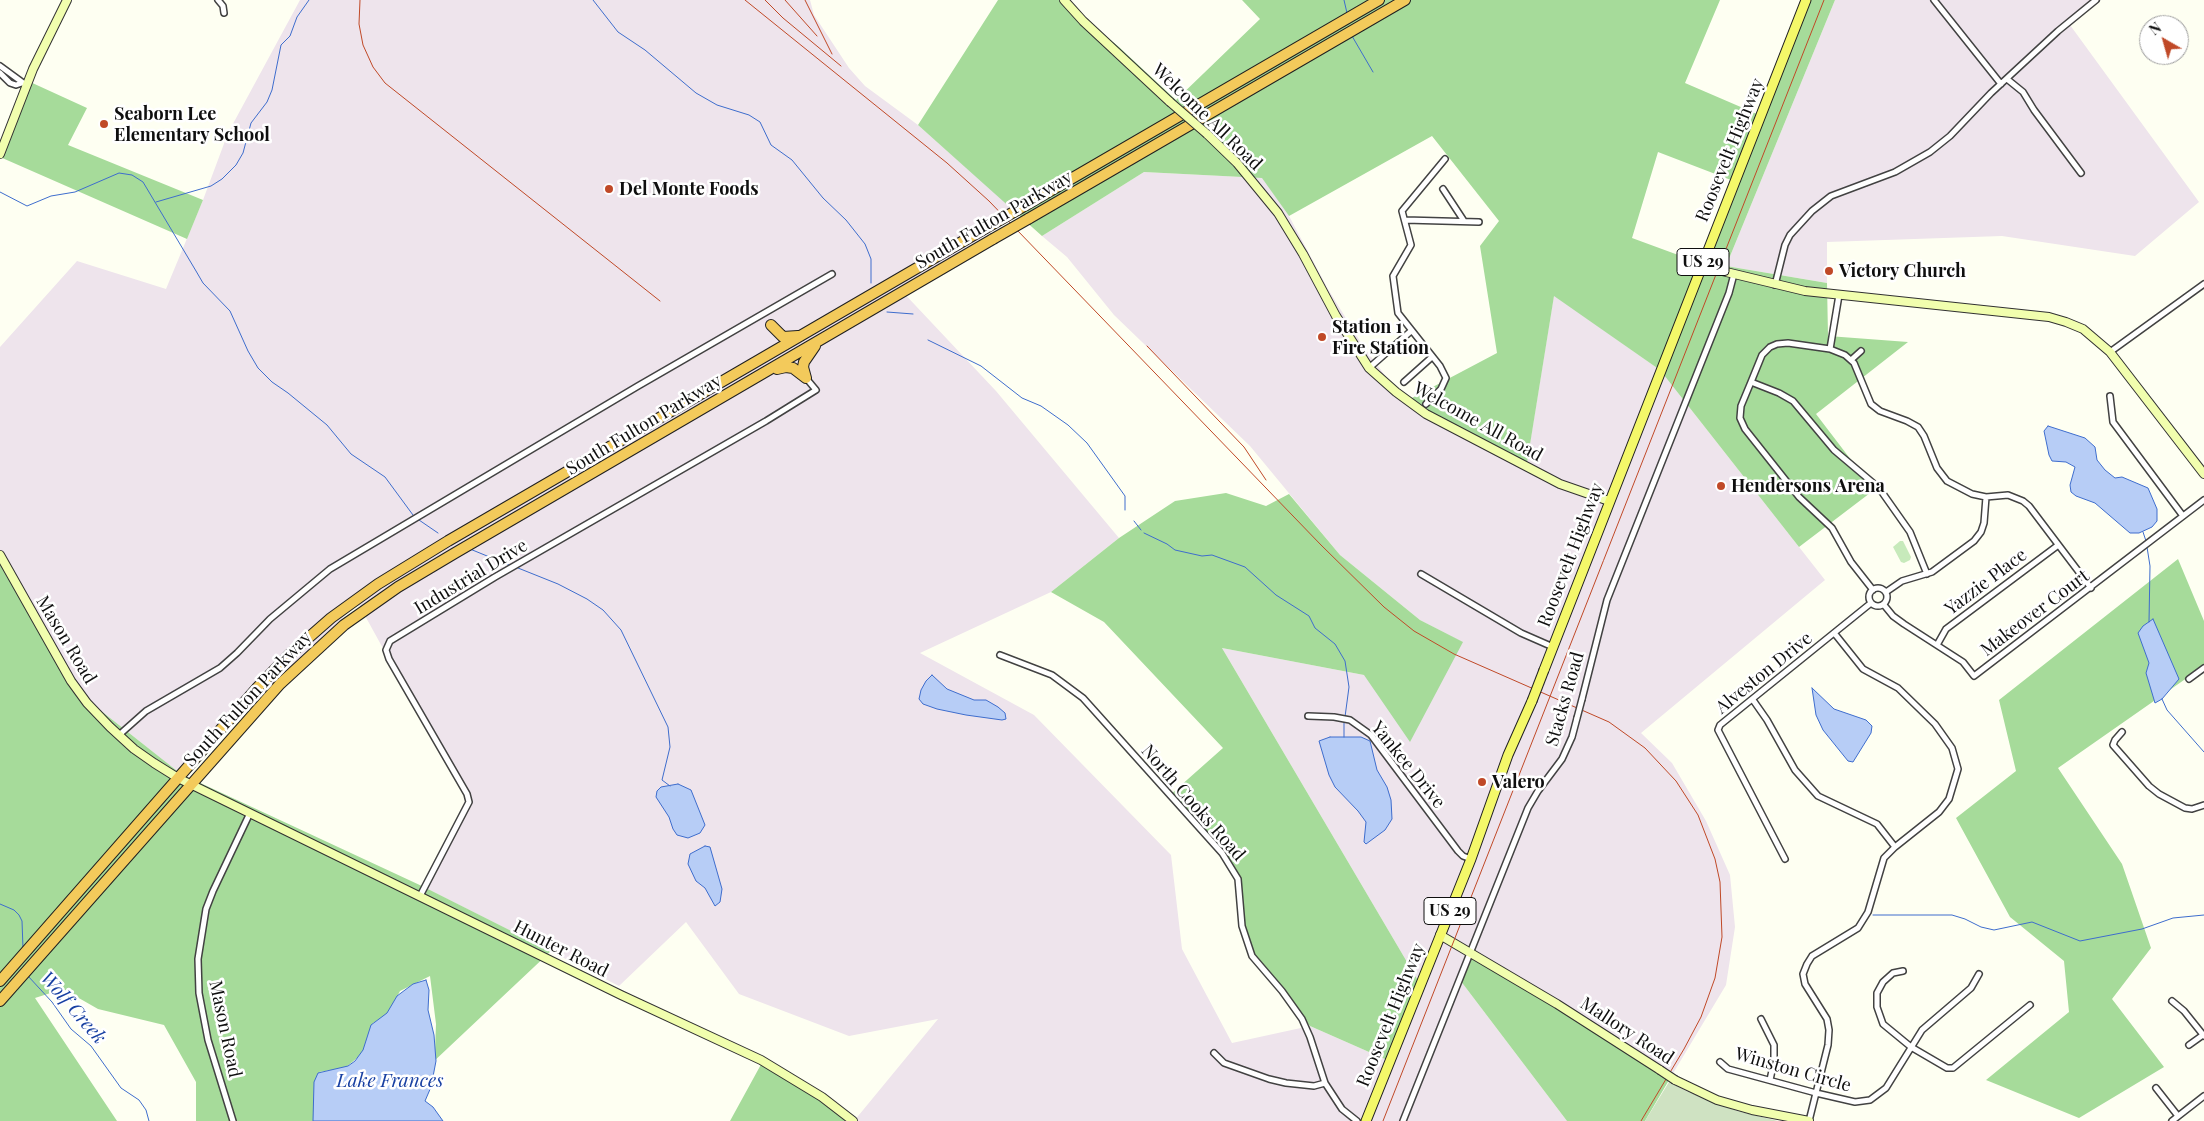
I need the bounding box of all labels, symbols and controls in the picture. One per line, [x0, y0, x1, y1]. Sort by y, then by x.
north arrow [2139, 15, 2189, 65]
text: N [2145, 18, 2165, 39]
street label: Welcome All Road [1148, 59, 1266, 175]
street label: Roosevelt Highway [1691, 75, 1769, 225]
place label: Seaborn Lee Elementary School [114, 103, 270, 146]
marker: Seaborn Lee Elementary School [98, 118, 110, 130]
street label: South Fulton Parkway [912, 166, 1076, 274]
place label: Del Monte Foods [619, 178, 759, 200]
marker: Del Monte Foods [603, 183, 615, 195]
road number: US 29 [1677, 248, 1729, 276]
place label: Victory Church [1839, 260, 1966, 282]
marker: Victory Church [1823, 265, 1835, 277]
place label: Station 1 Fire Station [1332, 316, 1429, 358]
marker: Station 1 Fire Station [1316, 331, 1328, 343]
street label: South Fulton Parkway [562, 370, 726, 480]
street label: Welcome All Road [1410, 378, 1546, 466]
place label: Hendersons Arena [1731, 475, 1885, 497]
street label: Roosevelt Highway [1534, 480, 1608, 630]
marker: Hendersons Arena [1715, 480, 1727, 492]
street label: Industrial Drive [411, 535, 531, 619]
street label: Yazzie Place [1941, 544, 2031, 620]
street label: Makeover Court [1977, 565, 2093, 661]
street label: Mason Road [31, 592, 101, 688]
street label: South Fulton Parkway [180, 627, 316, 771]
street label: Alveston Drive [1711, 628, 1817, 718]
street label: Stacks Road [1541, 649, 1589, 749]
street label: Yankee Drive [1366, 717, 1450, 813]
street label: North Cooks Road [1137, 740, 1249, 866]
place label: Valero [1492, 771, 1545, 793]
marker: Valero [1476, 776, 1488, 788]
road number: US 29 [1424, 898, 1476, 924]
street label: Hunter Road [510, 916, 612, 982]
street label: Roosevelt Highway [1352, 940, 1430, 1090]
water label: Wolf Creek [35, 967, 111, 1049]
street label: Mason Road [204, 979, 246, 1079]
street label: Mallory Road [1576, 993, 1678, 1069]
street label: Winston Circle [1733, 1043, 1853, 1097]
water label: Lake Frances [337, 1070, 443, 1092]

